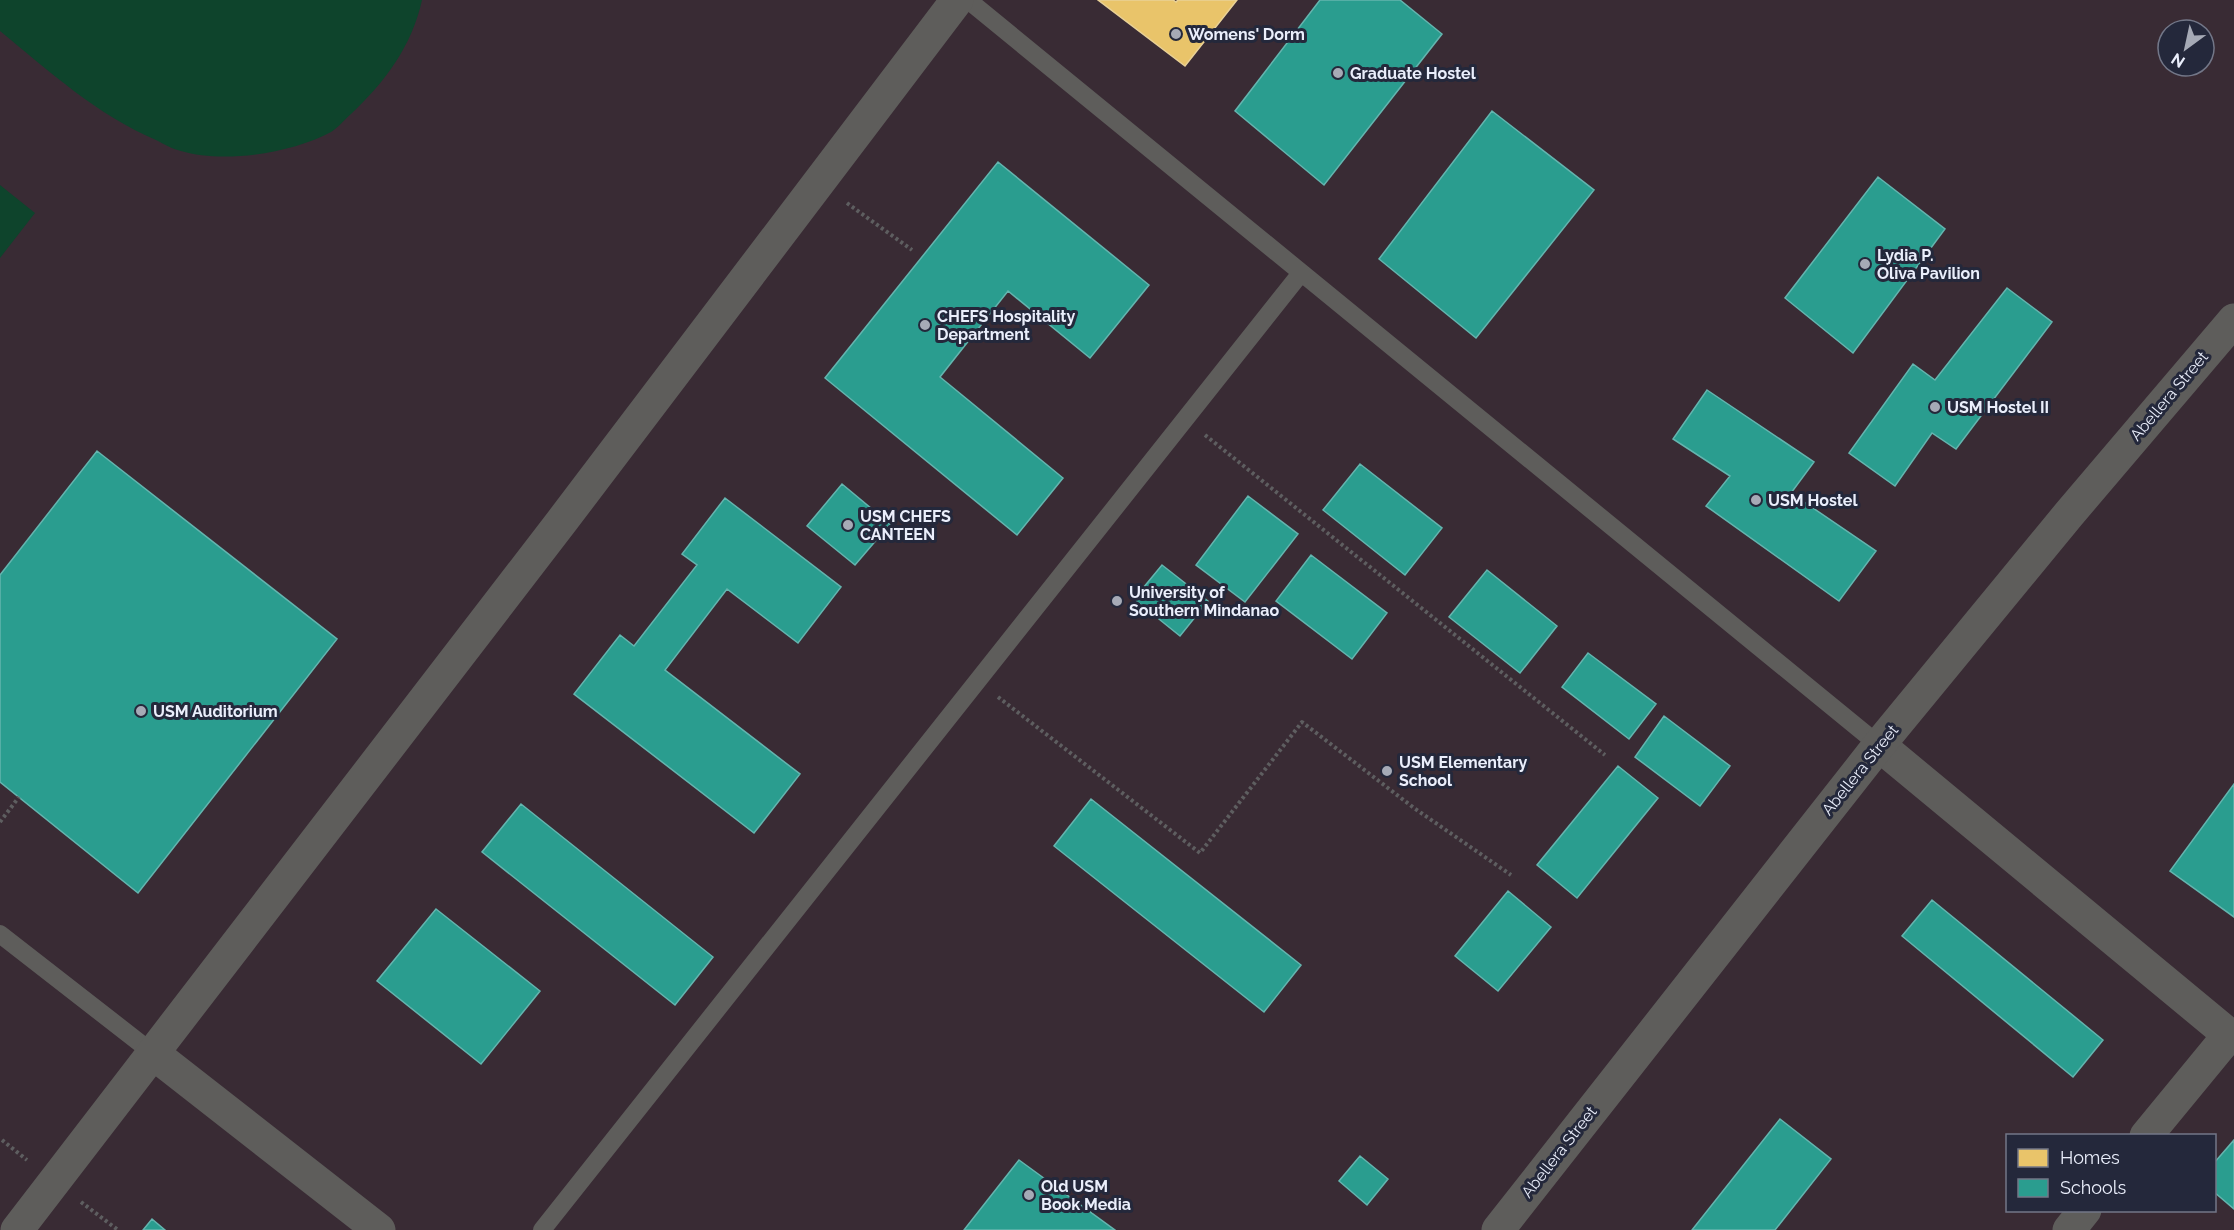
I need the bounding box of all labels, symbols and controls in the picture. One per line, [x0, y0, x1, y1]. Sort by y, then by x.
north arrow [2156, 18, 2216, 78]
place label: Womens' Dorm [1188, 25, 1305, 44]
marker: Womens' Dorm [1169, 27, 1183, 41]
text: N [2168, 49, 2188, 71]
place label: Graduate Hostel [1350, 64, 1477, 83]
marker: Graduate Hostel [1331, 66, 1345, 80]
place label: Lydia P. Oliva Pavilion [1877, 246, 1980, 283]
marker: Lydia P. Oliva Pavilion [1858, 257, 1872, 271]
place label: CHEFS Hospitality Department [937, 307, 1075, 344]
marker: CHEFS Hospitality Department [918, 318, 932, 332]
street label: Abellera Street [2126, 347, 2212, 445]
place label: USM Hostel II [1947, 398, 2049, 417]
marker: USM Hostel II [1928, 400, 1942, 414]
place label: USM Hostel [1768, 491, 1858, 510]
marker: USM Hostel [1749, 493, 1763, 507]
place label: USM CHEFS CANTEEN [860, 507, 951, 544]
marker: USM CHEFS CANTEEN [841, 518, 855, 532]
place label: University of Southern Mindanao [1129, 583, 1279, 620]
marker: University of Southern Mindanao [1110, 594, 1124, 608]
place label: USM Auditorium [153, 702, 278, 721]
marker: USM Auditorium [134, 704, 148, 718]
street label: Abellera Street [1818, 720, 1903, 819]
place label: USM Elementary School [1399, 753, 1527, 790]
marker: USM Elementary School [1380, 764, 1394, 778]
street label: Abellera Street [1517, 1102, 1601, 1202]
legend [2006, 1134, 2216, 1212]
text: Homes [2060, 1147, 2120, 1168]
place label: Old USM Book Media [1041, 1177, 1131, 1214]
text: Schools [2060, 1177, 2127, 1198]
marker: Old USM Book Media [1022, 1188, 1036, 1202]

